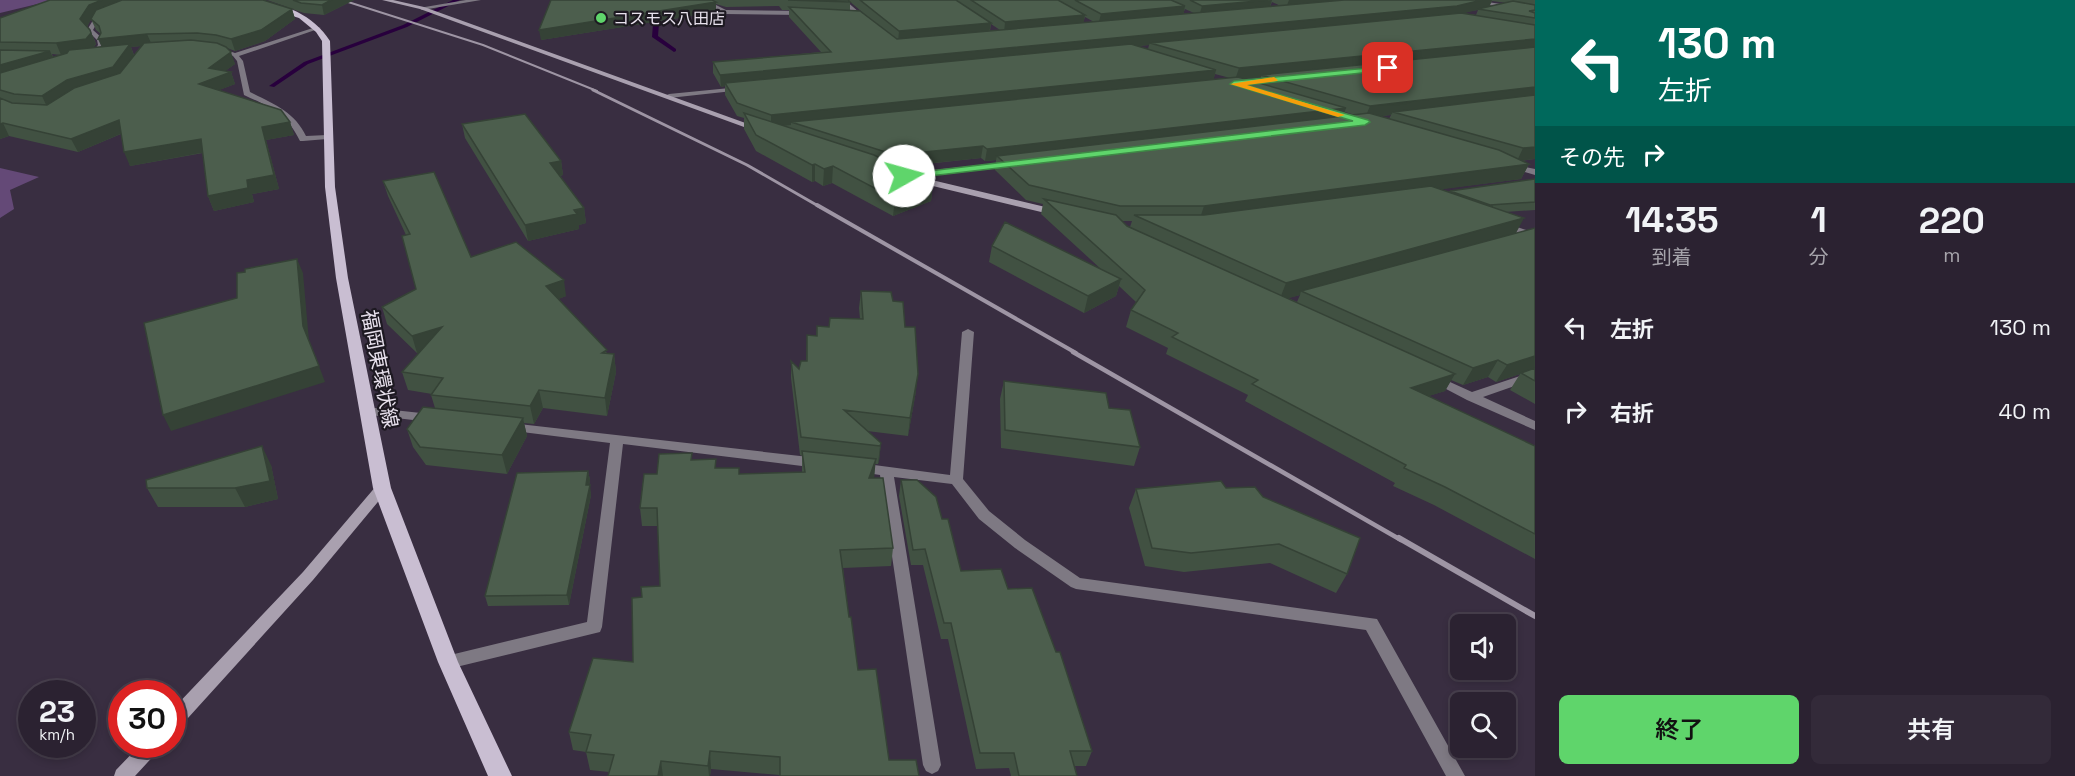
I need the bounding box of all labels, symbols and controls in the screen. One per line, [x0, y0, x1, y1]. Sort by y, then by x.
place label: コスモス八田店 [613, 8, 725, 29]
marker: コスモス八田店 [594, 11, 608, 25]
text: 130 m [1658, 17, 1776, 70]
icon: left [1559, 24, 1637, 102]
pin [1362, 42, 1413, 93]
icon: arrive [1371, 51, 1404, 84]
text: 左折 [1658, 73, 1712, 108]
icon: right [1637, 138, 1670, 171]
text: その先 [1559, 143, 1625, 171]
position arrow [872, 144, 936, 208]
text: 14:35 [1625, 197, 1719, 243]
text: 1 [1811, 197, 1827, 243]
text: 220 [1919, 198, 1985, 244]
text: m [1943, 242, 1960, 268]
text: 到着 [1652, 244, 1692, 270]
text: 分 [1809, 244, 1829, 270]
street label: 福岡東環状線 [356, 308, 404, 430]
icon: left [1559, 311, 1592, 344]
text: 130 m [1990, 313, 2051, 341]
text: 左折 [1610, 315, 1654, 343]
icon: right [1559, 395, 1592, 428]
text: 40 m [1999, 397, 2051, 425]
text: 右折 [1610, 399, 1654, 427]
map controls [1450, 614, 1516, 758]
button: sound [1450, 614, 1516, 680]
speed limit sign: 30 [108, 680, 186, 758]
text: 23 [39, 692, 75, 731]
button: search [1450, 692, 1516, 758]
button: 終了 [1559, 695, 1799, 764]
button: 共有 [1811, 695, 2051, 764]
text: km/h [39, 725, 75, 744]

